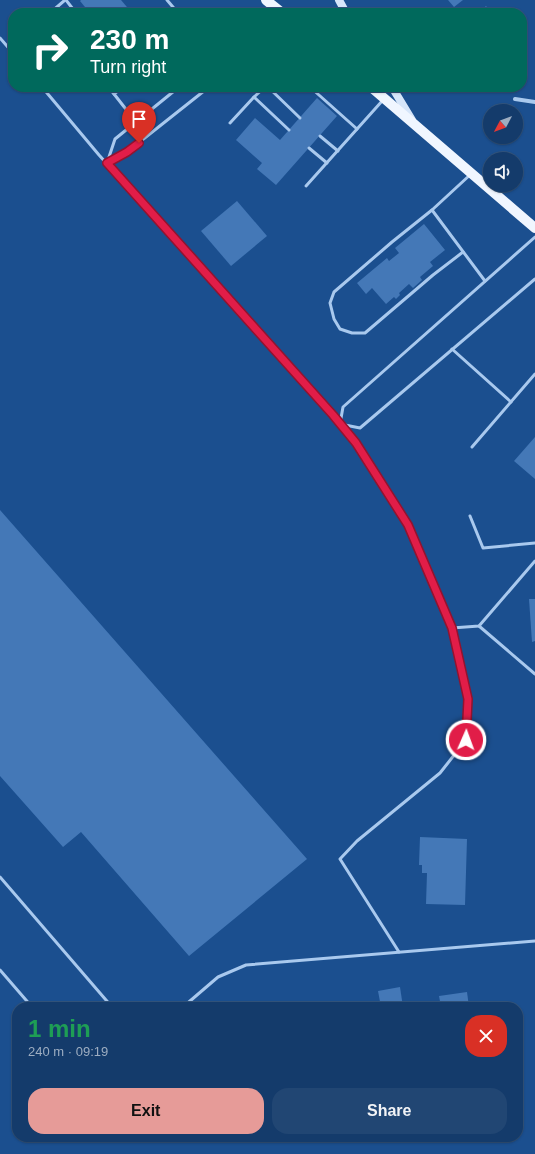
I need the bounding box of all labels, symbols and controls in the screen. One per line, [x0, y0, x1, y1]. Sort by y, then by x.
icon: right [24, 24, 76, 76]
text: 230 m [90, 24, 169, 55]
text: Turn right [90, 57, 166, 77]
pin [122, 102, 156, 143]
north arrow [483, 104, 523, 144]
map controls [483, 104, 523, 192]
icon: arrive [128, 108, 150, 130]
button: sound [483, 152, 523, 192]
position arrow [445, 719, 487, 761]
text: 1 min [28, 1015, 91, 1042]
button: close [465, 1015, 507, 1057]
text: 240 m · 09:19 [28, 1044, 108, 1059]
button: Exit [28, 1088, 264, 1134]
button: Share [272, 1088, 507, 1134]

